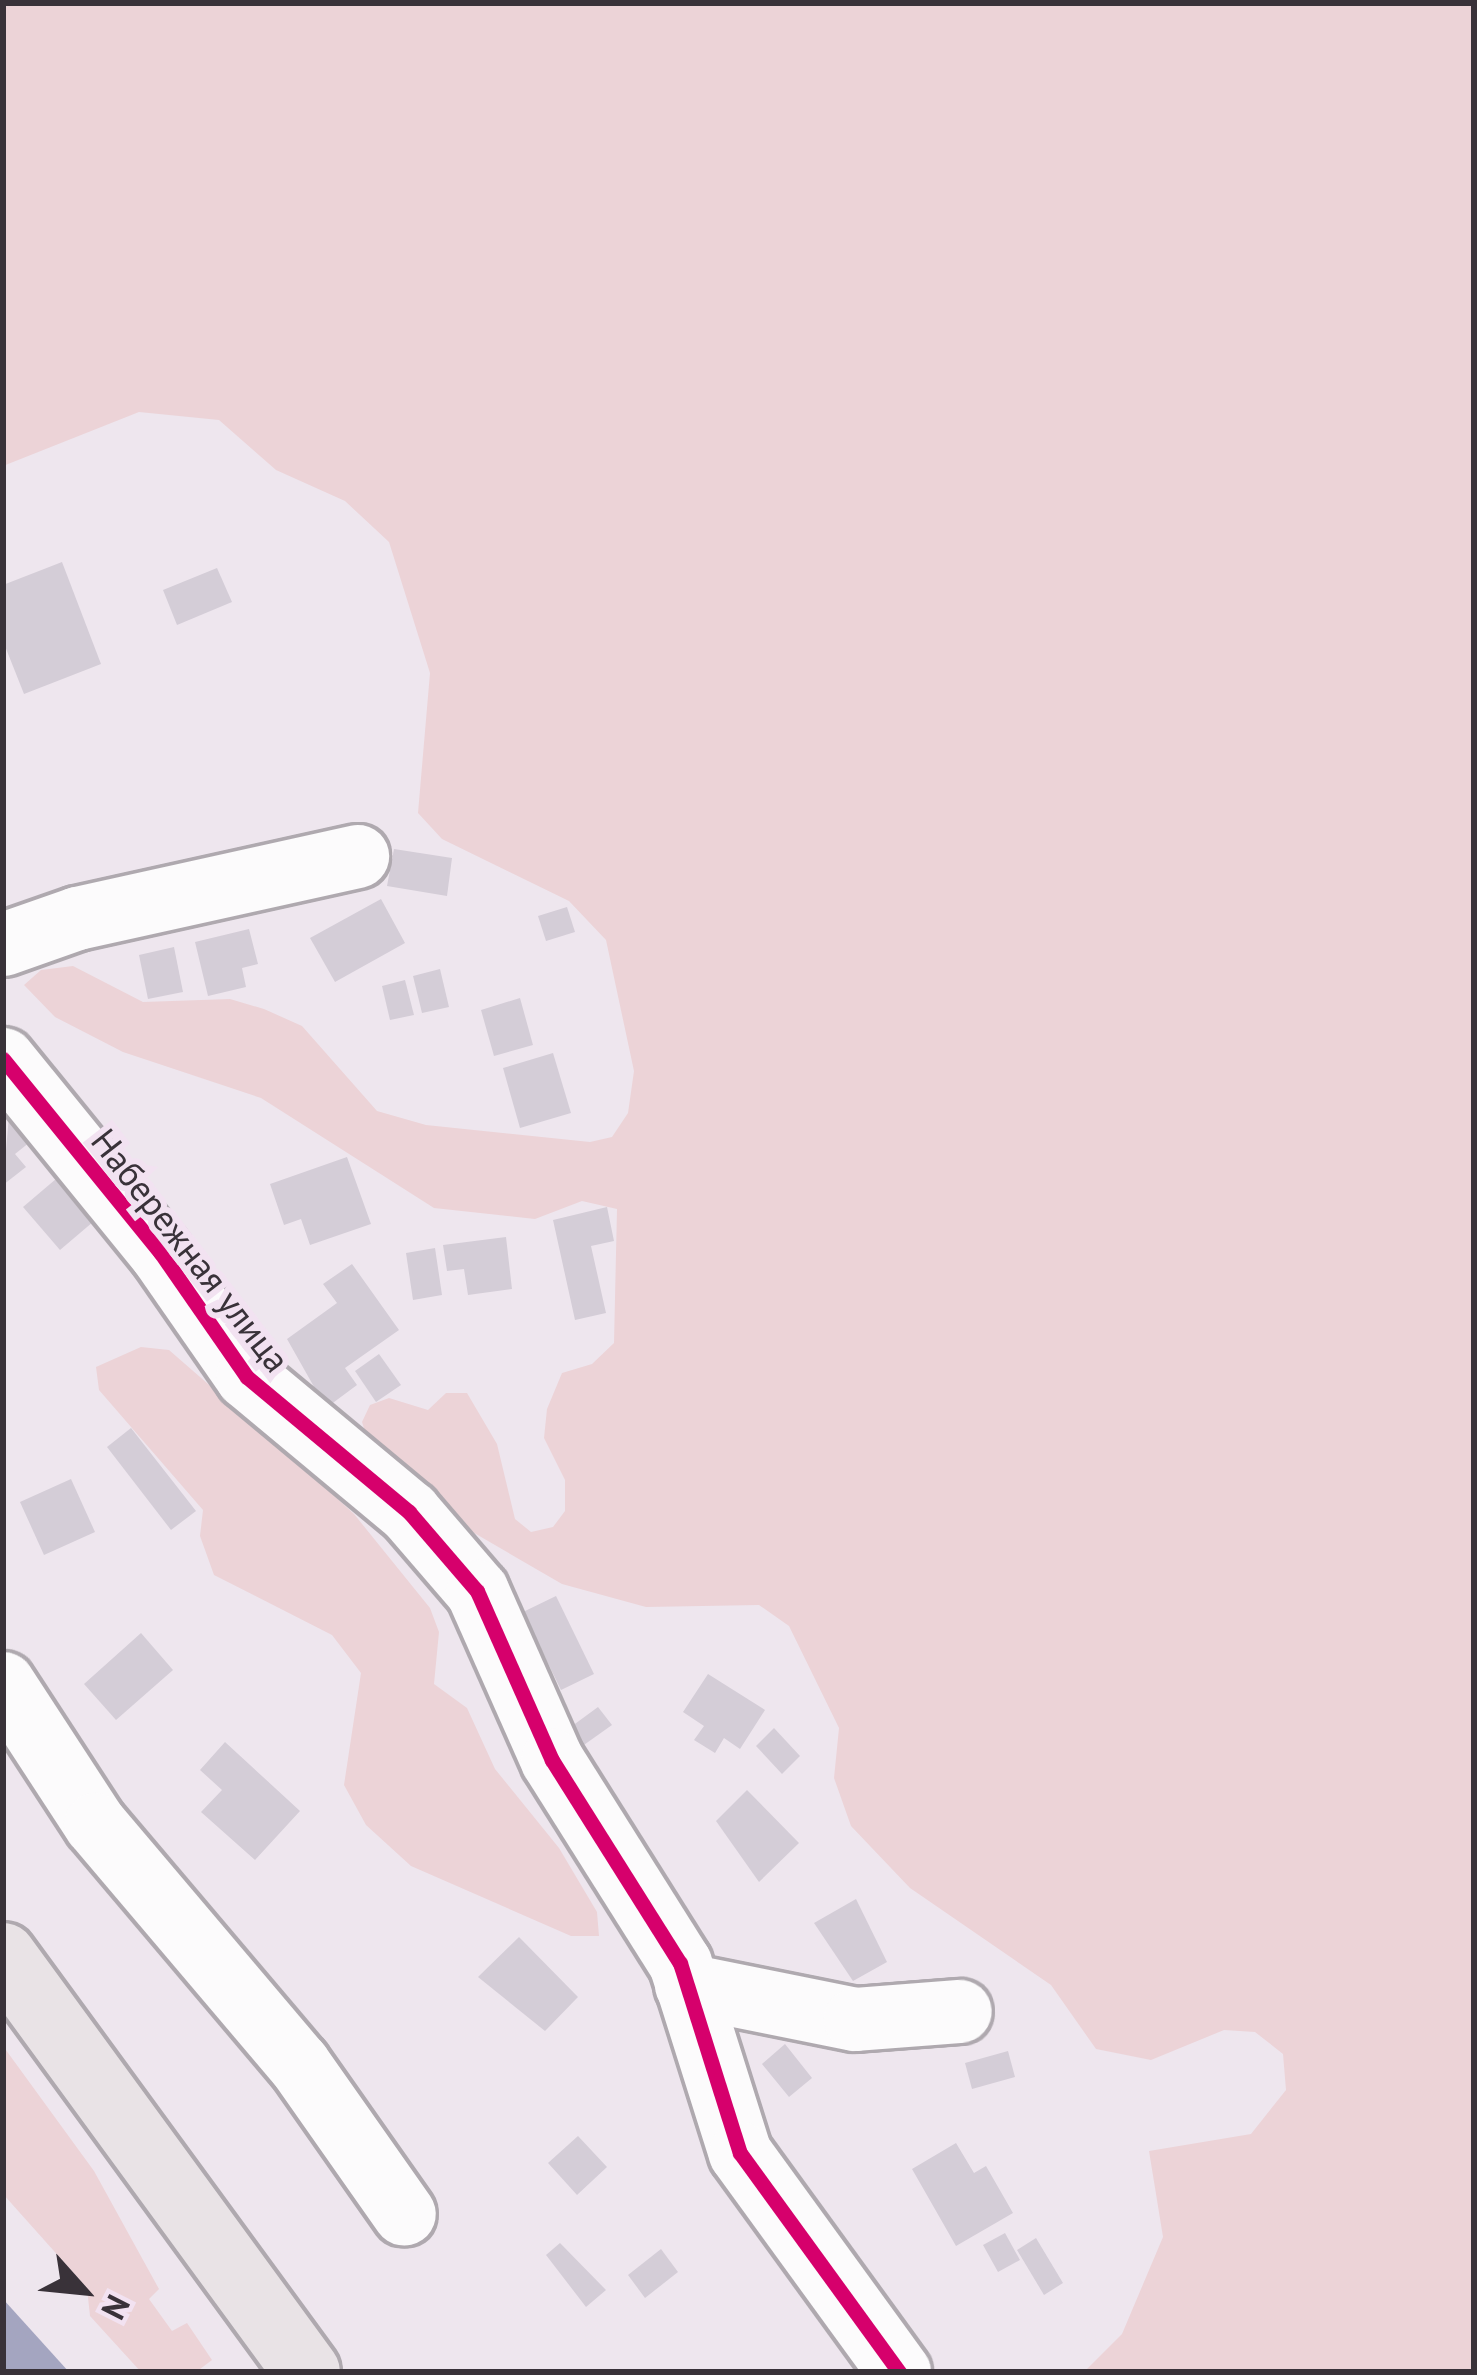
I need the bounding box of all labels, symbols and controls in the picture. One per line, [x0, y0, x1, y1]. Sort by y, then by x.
street label: Набережная улица [83, 1120, 299, 1380]
north arrow [24, 2231, 144, 2351]
text: N [92, 2288, 141, 2327]

